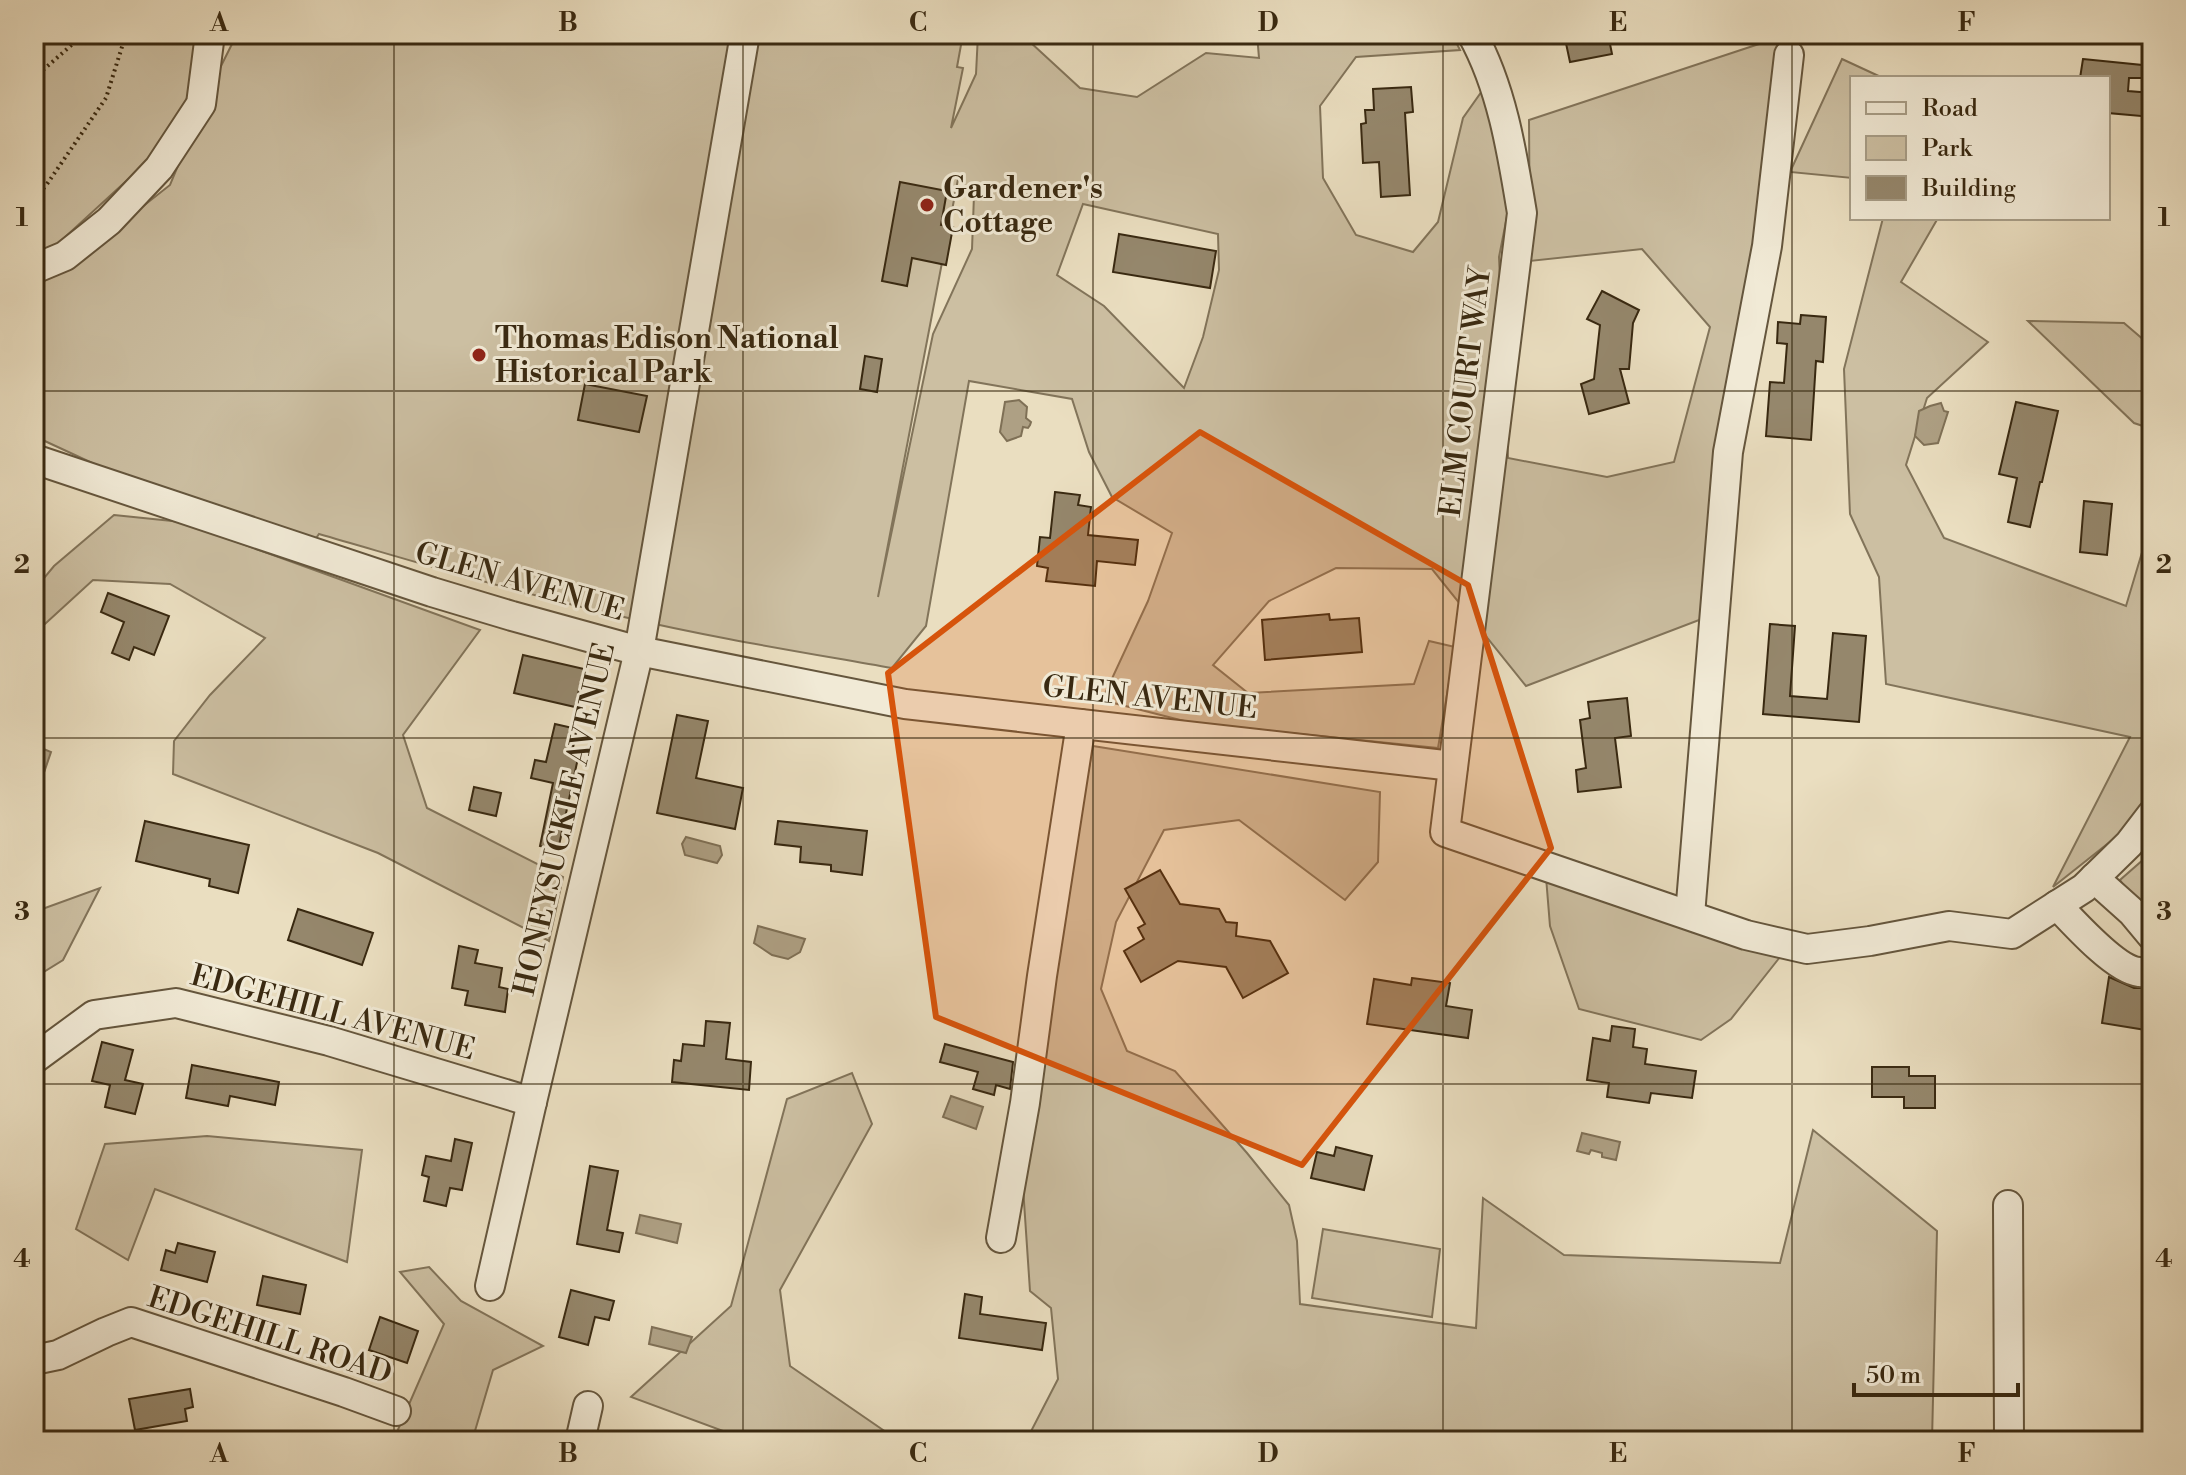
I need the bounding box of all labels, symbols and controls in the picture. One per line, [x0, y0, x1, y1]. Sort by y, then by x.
text: A [209, 7, 229, 39]
text: B [558, 7, 578, 39]
text: C [909, 7, 927, 39]
text: D [1258, 7, 1278, 39]
text: E [1609, 7, 1627, 39]
text: F [1958, 7, 1976, 39]
legend [1850, 76, 2110, 220]
text: Road [1922, 94, 1978, 124]
text: Park [1922, 134, 1973, 164]
place label: Gardener's Cottage [943, 170, 1103, 242]
text: Building [1921, 174, 2016, 204]
marker: Gardener's Cottage [918, 196, 936, 214]
text: 1 [16, 202, 29, 234]
text: 1 [2158, 202, 2171, 234]
street label: ELM COURT WAY [1432, 264, 1500, 519]
place label: Thomas Edison National Historical Park [495, 320, 839, 392]
marker: Thomas Edison National Historical Park [470, 346, 488, 364]
street label: GLEN AVENUE [411, 534, 629, 630]
text: 2 [14, 549, 30, 581]
text: 2 [2156, 549, 2172, 581]
street label: HONEYSUCKLE AVENUE [506, 639, 624, 1000]
street label: GLEN AVENUE [1041, 668, 1259, 728]
text: 3 [14, 896, 30, 928]
text: 3 [2156, 896, 2172, 928]
street label: EDGEHILL AVENUE [186, 957, 479, 1069]
text: 4 [13, 1243, 31, 1275]
text: 4 [2155, 1243, 2173, 1275]
street label: EDGEHILL ROAD [143, 1279, 397, 1393]
scale bar [1854, 1347, 2018, 1397]
text: 50 m [1866, 1361, 1921, 1391]
text: A [209, 1438, 229, 1470]
text: B [558, 1438, 578, 1470]
text: C [909, 1438, 927, 1470]
text: D [1258, 1438, 1278, 1470]
text: E [1609, 1438, 1627, 1470]
text: F [1958, 1438, 1976, 1470]

